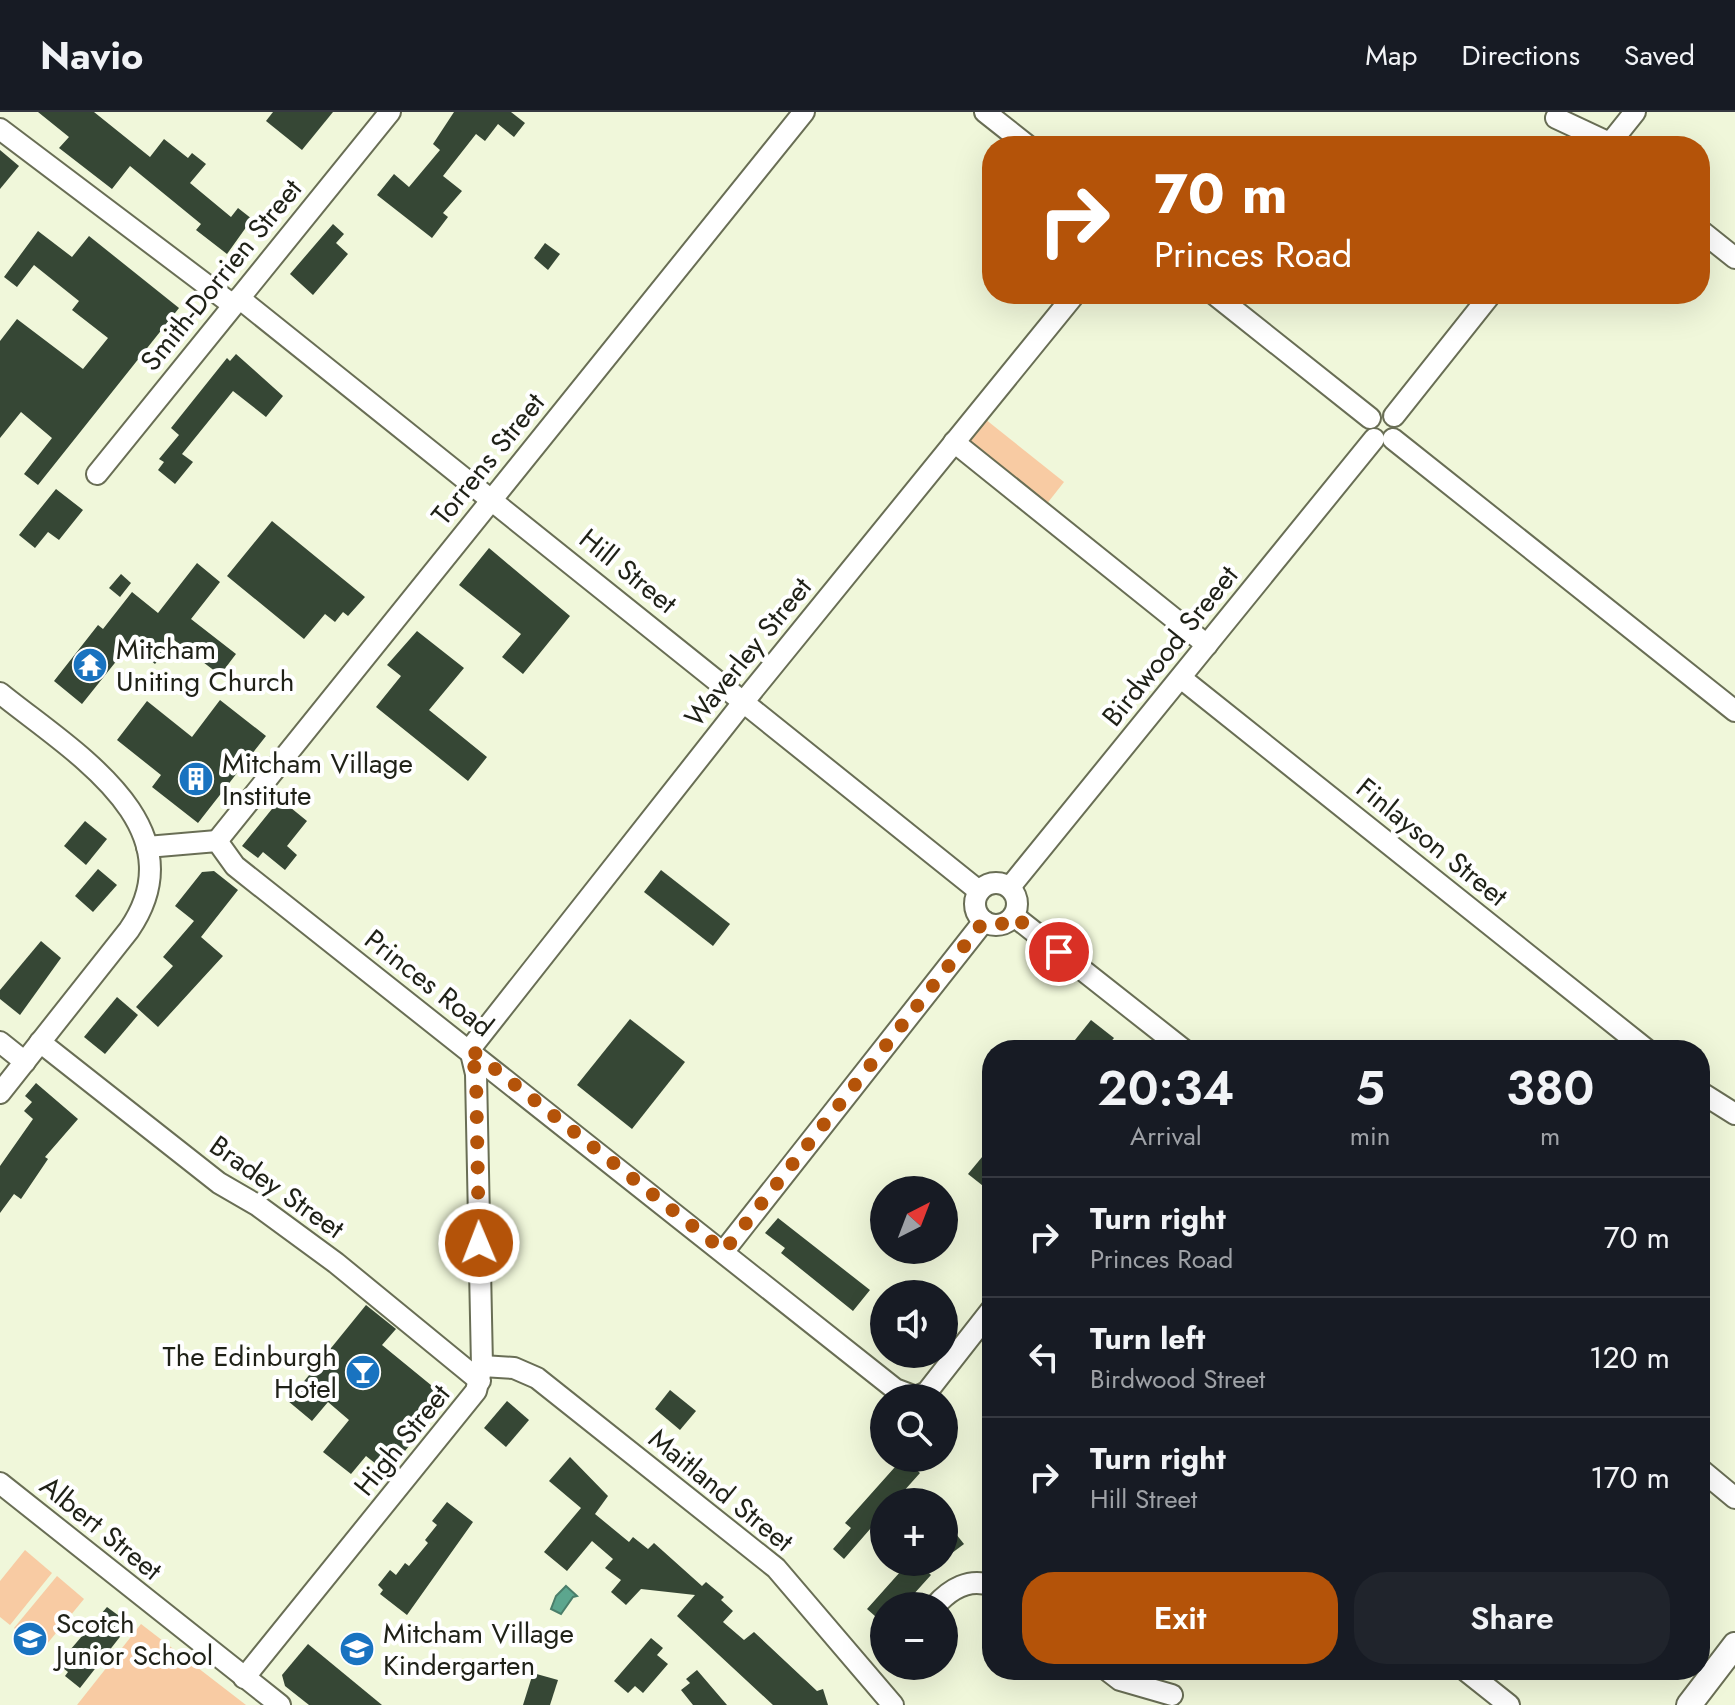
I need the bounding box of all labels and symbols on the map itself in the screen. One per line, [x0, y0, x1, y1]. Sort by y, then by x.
street label: Smith-Dorrien Street [131, 170, 312, 380]
street label: Torrens Street [422, 384, 554, 534]
street label: Hill Street [570, 519, 686, 623]
street label: Birdwood Sreeet [1092, 557, 1248, 735]
street label: Waverley Street [675, 568, 821, 736]
place label: Mitcham Uniting Church [116, 629, 294, 702]
temple icon: Mitcham Uniting Church [71, 646, 109, 684]
place label: Mitcham Village Institute [222, 743, 413, 816]
building icon: Mitcham Village Institute [177, 760, 215, 798]
street label: Finlayson Street [1347, 768, 1517, 916]
pin [1025, 918, 1093, 986]
street label: Princes Road [356, 919, 502, 1047]
street label: Bradey Street [201, 1125, 353, 1249]
north arrow [870, 1176, 958, 1264]
position arrow [437, 1201, 521, 1285]
place label: The Edinburgh Hotel [163, 1336, 337, 1409]
bar icon: The Edinburgh Hotel [344, 1353, 382, 1391]
street label: High Street [344, 1375, 460, 1505]
street label: Maitland Street [640, 1419, 802, 1561]
street label: Albert Street [31, 1466, 171, 1590]
place label: Scotch Junior School [52, 1603, 213, 1676]
place label: Mitcham Village Kindergarten [383, 1613, 574, 1686]
school or university icon: Scotch Junior School [11, 1620, 49, 1658]
school or university icon: Mitcham Village Kindergarten [338, 1630, 376, 1668]

